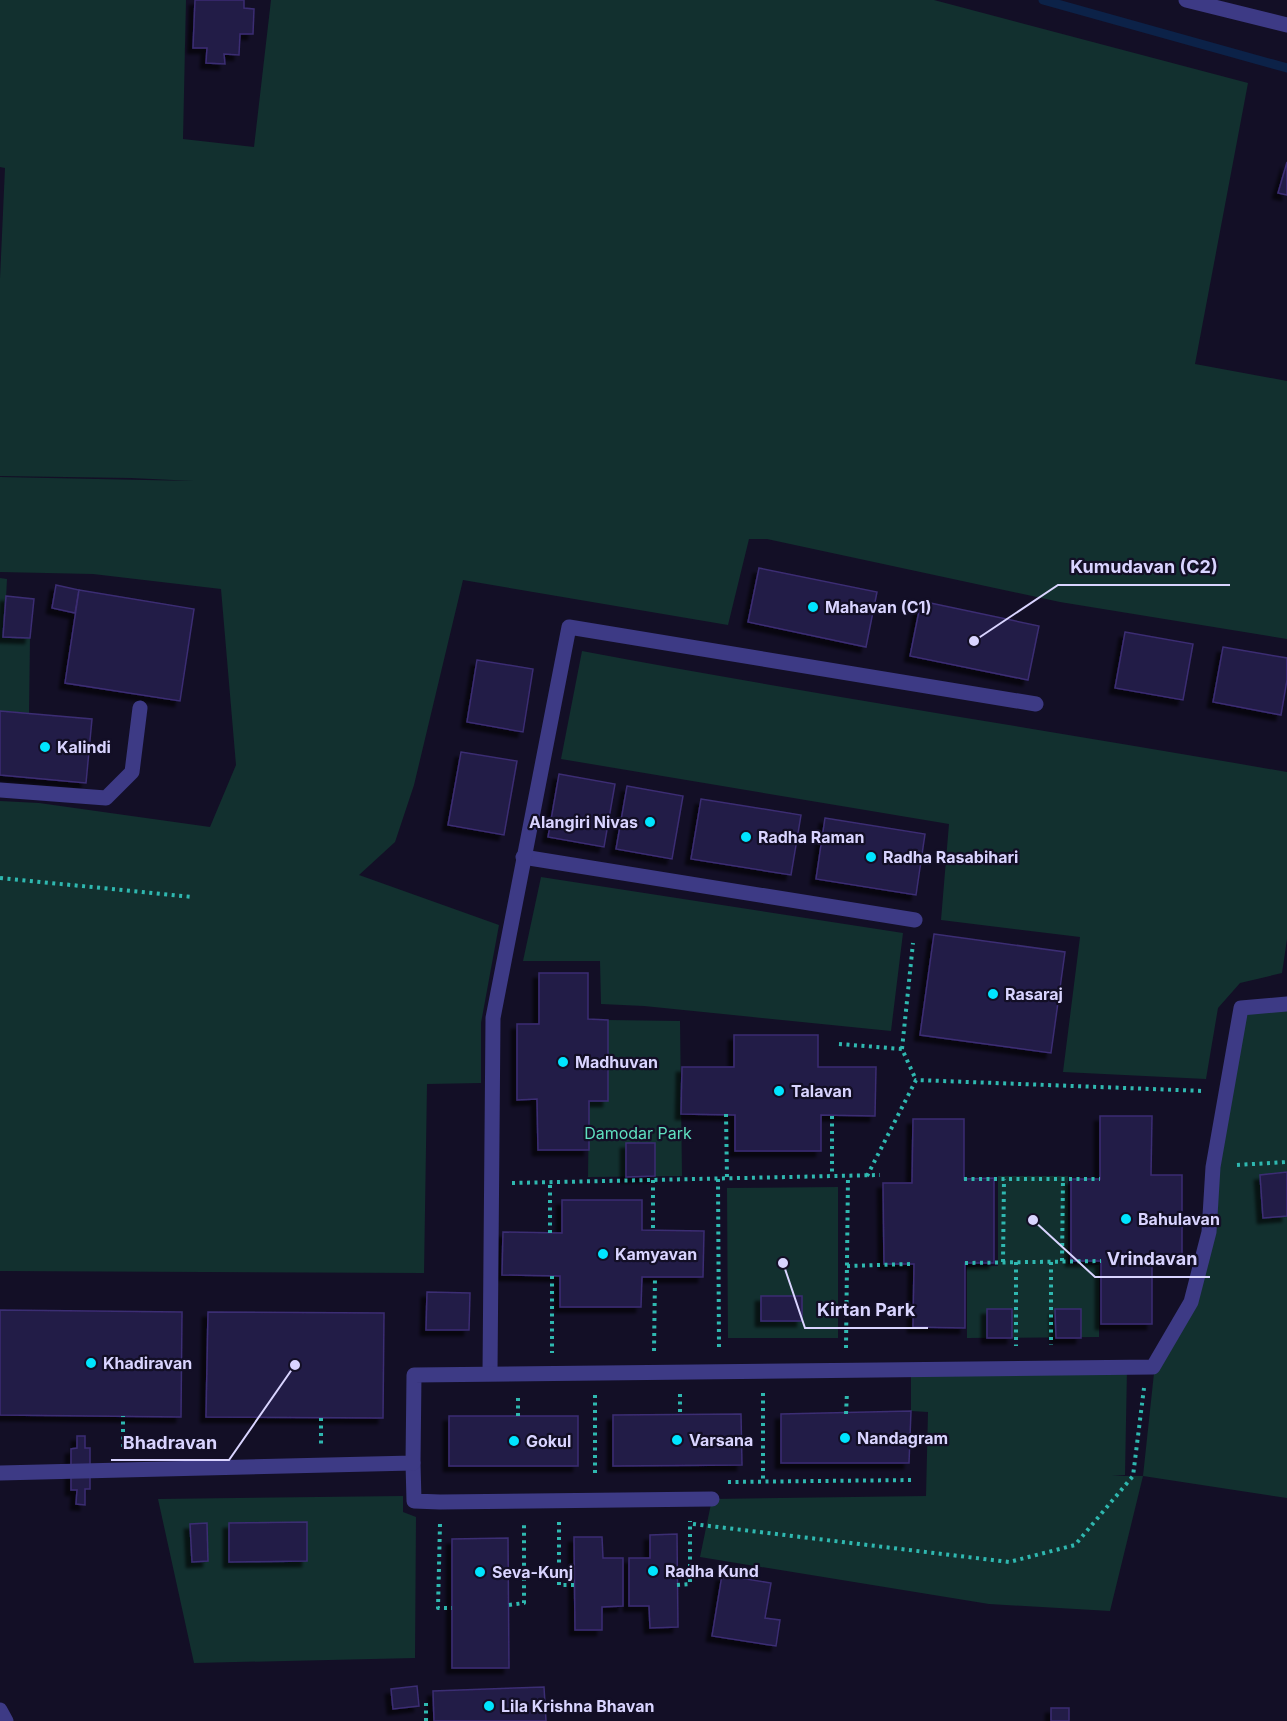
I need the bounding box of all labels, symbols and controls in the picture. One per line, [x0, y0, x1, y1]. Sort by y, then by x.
callout: Kumudavan (C2) [1058, 549, 1230, 585]
text: Kumudavan (C2) [1070, 556, 1218, 577]
place label: Mahavan (C1) [825, 597, 931, 617]
marker: Mahavan (C1) [806, 600, 820, 614]
place label: Kalindi [57, 737, 111, 757]
marker: Kalindi [38, 740, 52, 754]
place label: Alangiri Nivas [529, 812, 638, 832]
marker: Alangiri Nivas [643, 815, 657, 829]
place label: Radha Raman [758, 827, 864, 847]
marker: Radha Raman [739, 830, 753, 844]
place label: Radha Rasabihari [883, 847, 1018, 867]
marker: Radha Rasabihari [864, 850, 878, 864]
place label: Rasaraj [1005, 984, 1063, 1004]
marker: Rasaraj [986, 987, 1000, 1001]
place label: Madhuvan [575, 1052, 658, 1072]
marker: Madhuvan [556, 1055, 570, 1069]
place label: Talavan [791, 1081, 852, 1101]
marker: Talavan [772, 1084, 786, 1098]
park label: Damodar Park [584, 1123, 692, 1143]
place label: Bahulavan [1138, 1209, 1220, 1229]
marker: Bahulavan [1119, 1212, 1133, 1226]
callout: Vrindavan [1095, 1241, 1210, 1277]
place label: Kamyavan [615, 1244, 697, 1264]
marker: Kamyavan [596, 1247, 610, 1261]
text: Vrindavan [1107, 1248, 1197, 1269]
callout: Kirtan Park [805, 1292, 928, 1328]
text: Kirtan Park [817, 1299, 916, 1320]
place label: Khadiravan [103, 1353, 192, 1373]
marker: Khadiravan [84, 1356, 98, 1370]
callout: Bhadravan [111, 1424, 229, 1460]
place label: Nandagram [857, 1428, 948, 1448]
place label: Varsana [689, 1430, 753, 1450]
place label: Gokul [526, 1431, 571, 1451]
marker: Nandagram [838, 1431, 852, 1445]
text: Bhadravan [123, 1432, 217, 1453]
marker: Varsana [670, 1433, 684, 1447]
marker: Gokul [507, 1434, 521, 1448]
place label: Radha Kund [665, 1561, 759, 1581]
place label: Seva-Kunj [492, 1562, 573, 1582]
marker: Radha Kund [646, 1564, 660, 1578]
marker: Seva-Kunj [473, 1565, 487, 1579]
place label: Lila Krishna Bhavan [501, 1696, 654, 1716]
marker: Lila Krishna Bhavan [482, 1699, 496, 1713]

